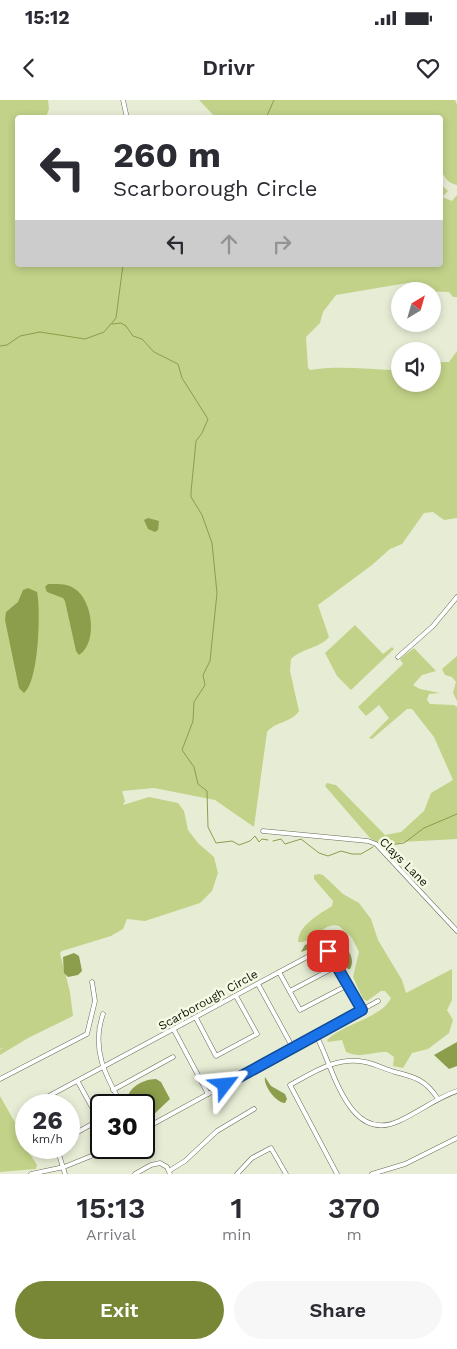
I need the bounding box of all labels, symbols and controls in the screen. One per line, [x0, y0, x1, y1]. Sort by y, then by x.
text: 15:12 [25, 6, 70, 29]
icon: back [15, 54, 43, 82]
icon: heart [414, 54, 442, 82]
text: Drivr [202, 55, 255, 80]
text: 260 m [113, 134, 221, 176]
icon: left [30, 135, 95, 200]
text: Scarborough Circle [113, 176, 317, 201]
icon: left [162, 230, 190, 258]
icon: ahead [215, 230, 243, 258]
icon: right [268, 230, 296, 258]
north arrow [391, 282, 441, 332]
map controls [391, 282, 441, 392]
button: sound [391, 342, 441, 392]
street label: Clays Lane [377, 835, 431, 889]
pin [307, 930, 349, 972]
icon: arrive [314, 937, 342, 965]
street label: Scarborough Circle [156, 967, 260, 1033]
position arrow [198, 1058, 250, 1110]
speed limit sign: 30 [90, 1094, 155, 1159]
text: 26 [32, 1106, 63, 1135]
text: km/h [32, 1132, 63, 1146]
text: 15:13 [76, 1190, 146, 1225]
text: 1 [230, 1190, 243, 1225]
text: 370 [328, 1190, 381, 1225]
text: Arrival [86, 1225, 136, 1244]
text: min [222, 1225, 251, 1244]
text: m [347, 1225, 362, 1244]
button: Exit [15, 1281, 224, 1339]
button: Share [234, 1281, 442, 1339]

